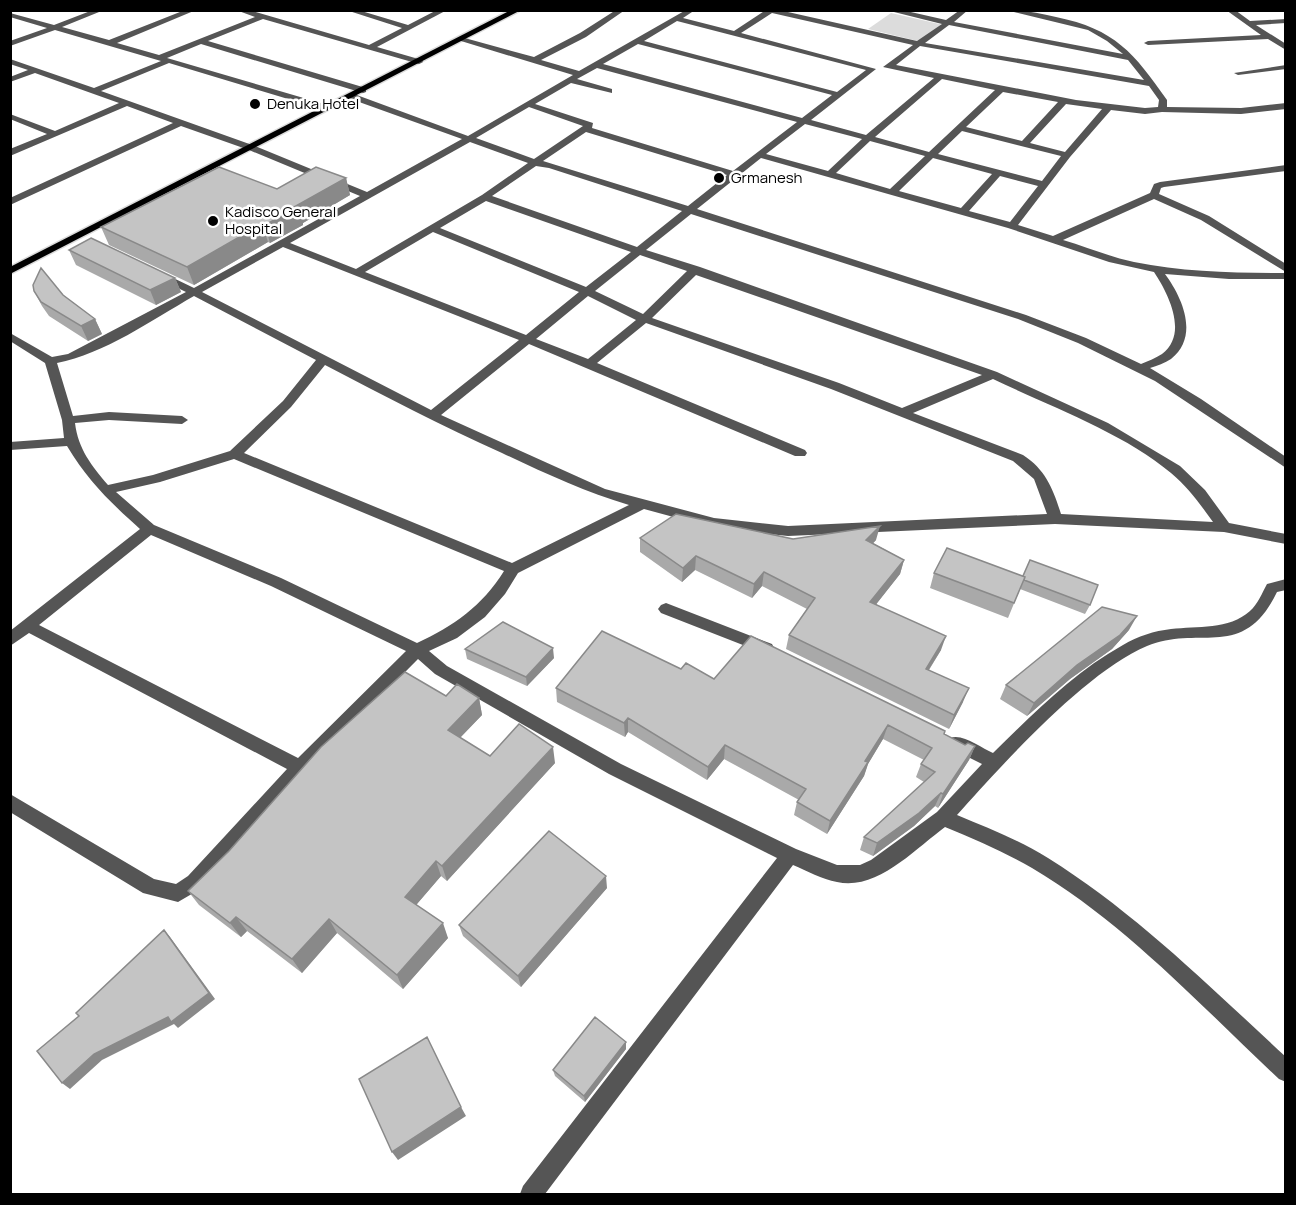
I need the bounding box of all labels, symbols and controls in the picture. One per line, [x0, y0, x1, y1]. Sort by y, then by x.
place label: Denuka Hotel [267, 93, 359, 114]
marker: Denuka Hotel [248, 97, 262, 111]
place label: Grmanesh [731, 167, 803, 188]
marker: Grmanesh [712, 171, 726, 185]
place label: Kadisco General Hospital [225, 201, 336, 239]
marker: Kadisco General Hospital [206, 214, 220, 228]

